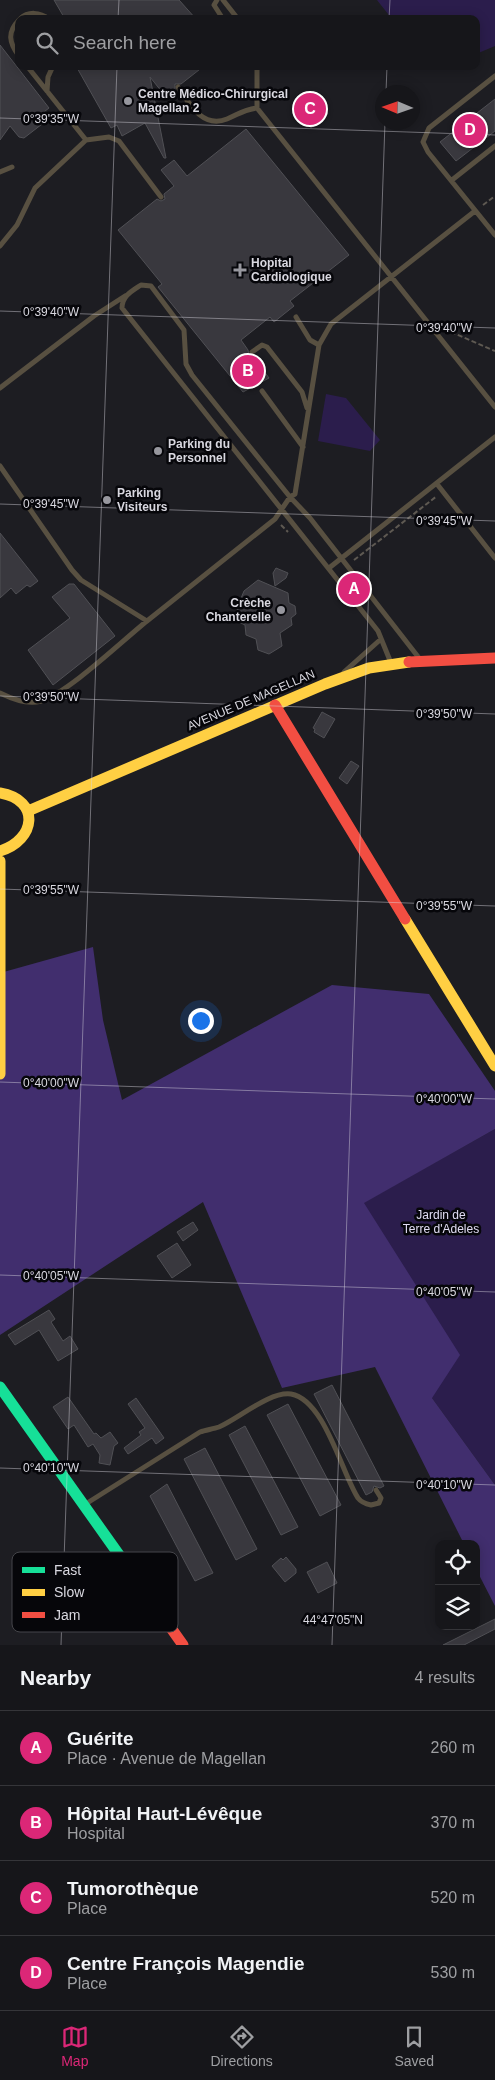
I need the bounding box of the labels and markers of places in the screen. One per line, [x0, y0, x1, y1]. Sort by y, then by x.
place label: Centre Médico-Chirurgical Magellan 2 [138, 87, 288, 115]
pin: C [294, 90, 326, 128]
marker: Centre Médico-Chirurgical Magellan 2 [122, 95, 134, 107]
pin: D [454, 111, 486, 149]
place label: Hopital Cardiologique [251, 256, 332, 284]
marker: Hopital Cardiologique [233, 263, 247, 277]
pin: B [232, 352, 264, 390]
place label: Parking du Personnel [168, 437, 230, 465]
marker: Parking du Personnel [152, 445, 164, 457]
place label: Parking Visiteurs [117, 486, 168, 514]
marker: Parking Visiteurs [101, 494, 113, 506]
pin: A [338, 570, 370, 608]
place label: Crèche Chanterelle [206, 596, 271, 624]
marker: Crèche Chanterelle [275, 604, 287, 616]

